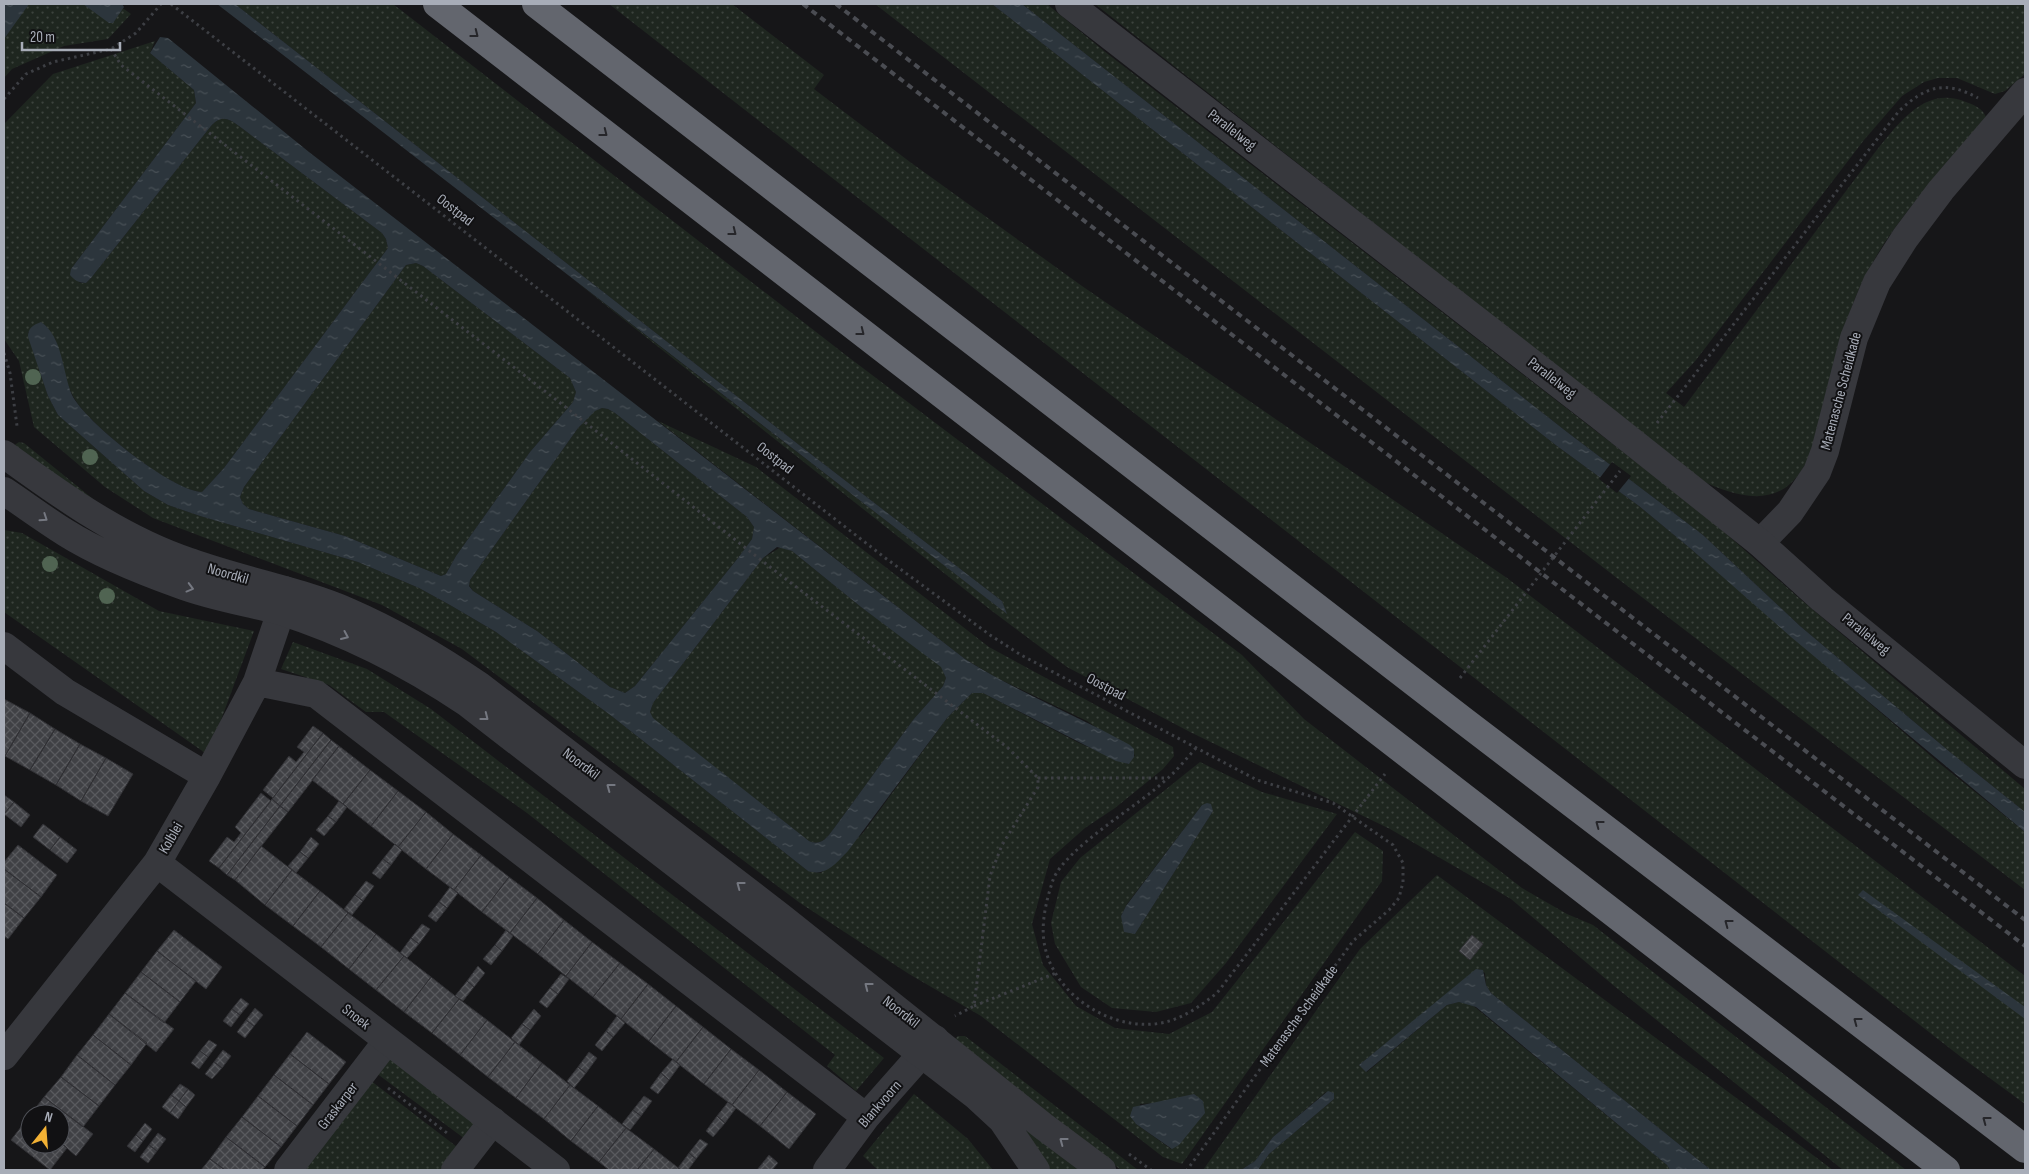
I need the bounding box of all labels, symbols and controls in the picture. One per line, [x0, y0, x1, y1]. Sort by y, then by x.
scale bar [22, 20, 120, 52]
text: 20 m [30, 28, 55, 47]
one-way arrow [470, 28, 479, 37]
street label: Parallelweg [1204, 105, 1260, 155]
one-way arrow [598, 127, 608, 136]
street label: Oostpad [433, 190, 477, 230]
one-way arrow [727, 227, 736, 235]
one-way arrow [855, 326, 864, 334]
street label: Matenasche Scheidkade [1816, 330, 1866, 452]
street label: Parallelweg [1524, 353, 1580, 403]
street label: Oostpad [753, 438, 797, 478]
one-way arrow [38, 512, 48, 521]
street label: Noordkil [205, 559, 251, 589]
one-way arrow [186, 582, 195, 593]
street label: Parallelweg [1838, 609, 1894, 659]
one-way arrow [340, 630, 349, 641]
street label: Oostpad [1083, 669, 1129, 705]
one-way arrow [479, 712, 488, 720]
street label: Noordkil [559, 744, 603, 784]
one-way arrow [607, 783, 616, 792]
street label: Kolblei [154, 819, 188, 857]
one-way arrow [1595, 821, 1605, 830]
one-way arrow [737, 883, 746, 891]
one-way arrow [1725, 920, 1734, 928]
street label: Matenasche Scheidkade [1256, 961, 1342, 1071]
one-way arrow [864, 982, 873, 991]
street label: Noordkil [879, 992, 923, 1032]
street label: Snoek [338, 1000, 374, 1034]
one-way arrow [1854, 1019, 1863, 1027]
street label: Blankvoorn [854, 1077, 906, 1131]
street label: Graskarper [314, 1078, 363, 1134]
north arrow [20, 1104, 70, 1154]
text: N [43, 1108, 55, 1126]
one-way arrow [1983, 1117, 1992, 1126]
one-way arrow [1059, 1138, 1069, 1147]

